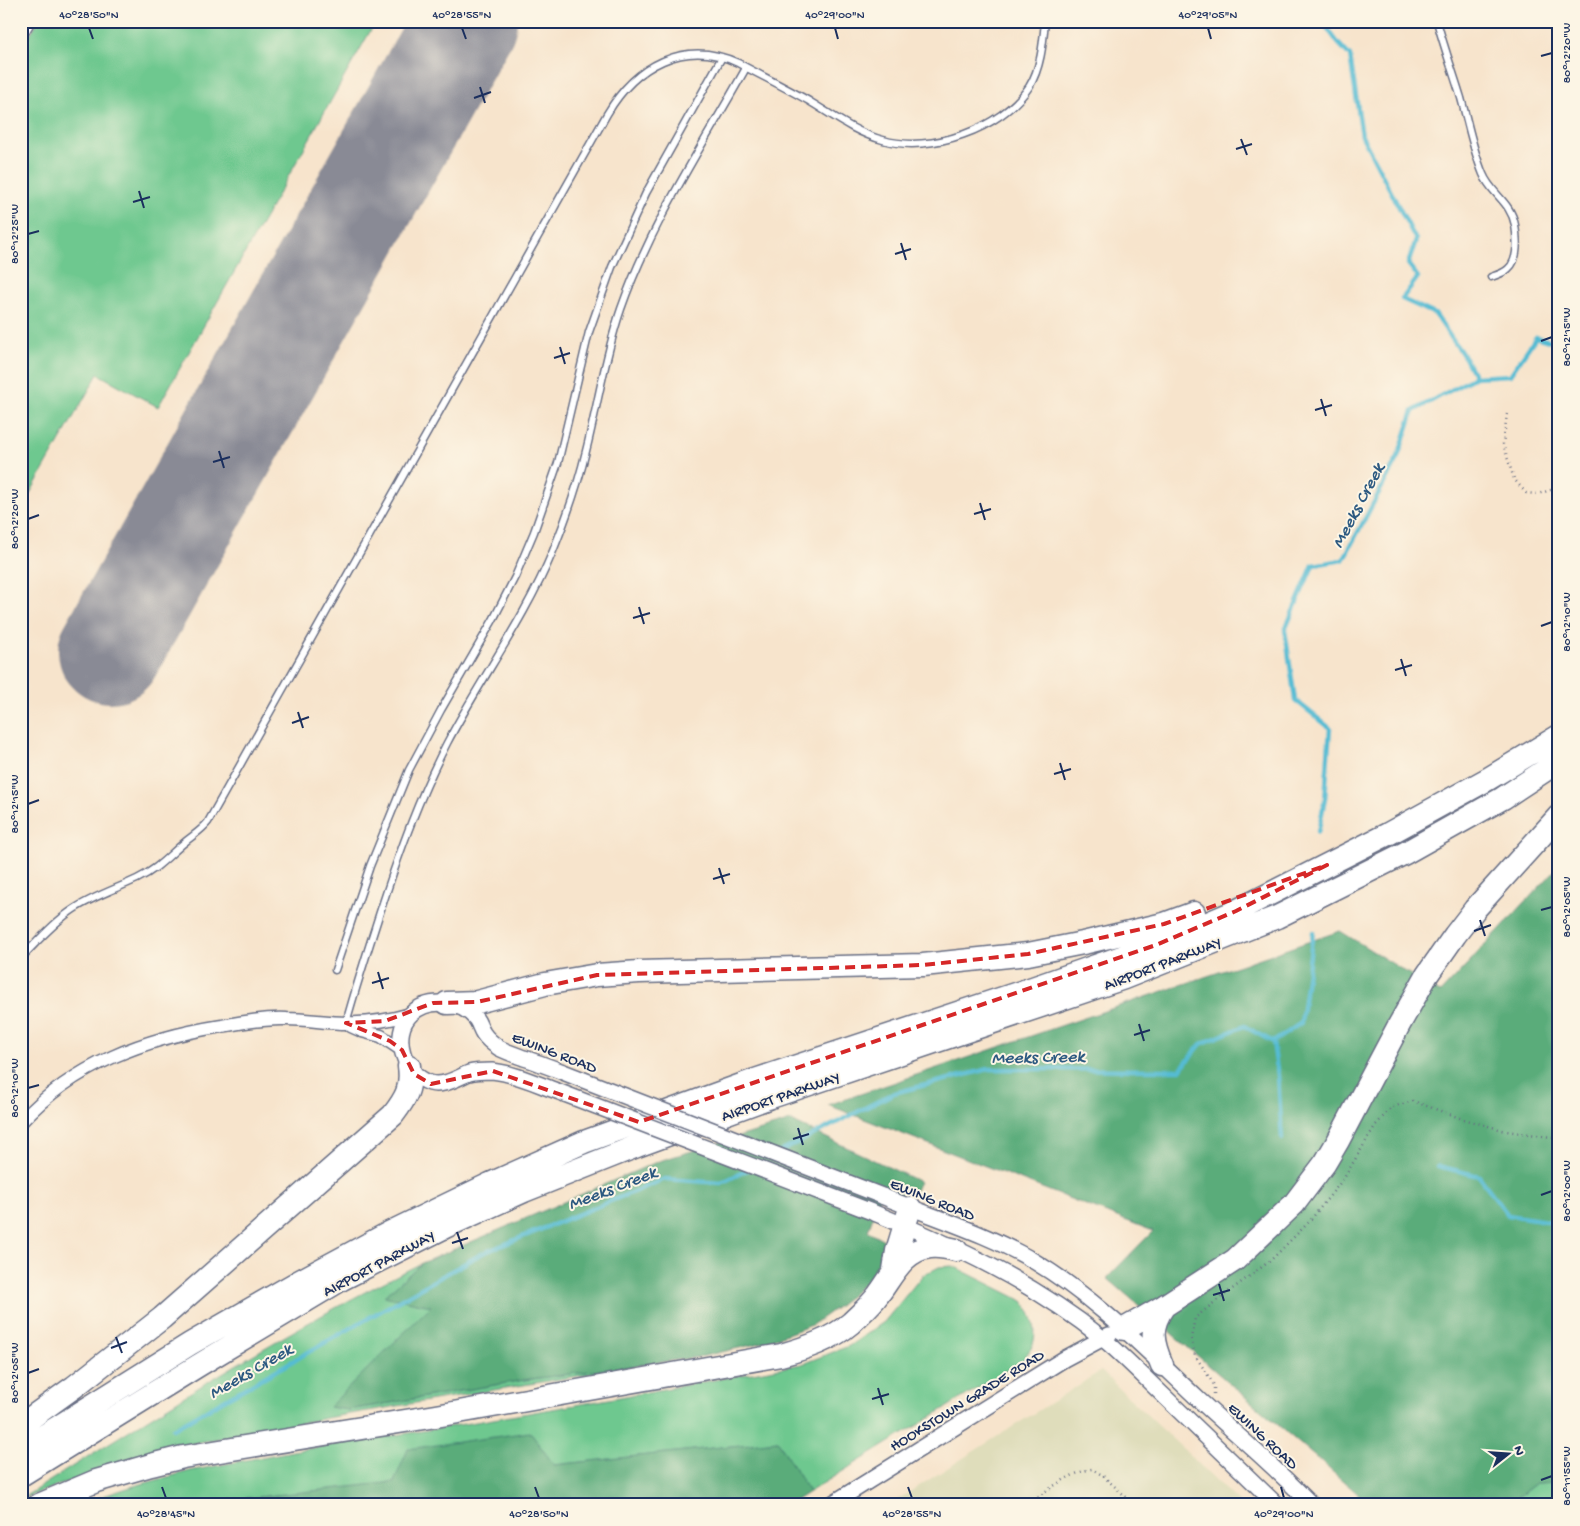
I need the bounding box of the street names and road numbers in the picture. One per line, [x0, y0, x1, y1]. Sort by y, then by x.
street label: AIRPORT PARKWAY [1102, 934, 1225, 996]
street label: EWING ROAD [509, 1029, 600, 1079]
street label: AIRPORT PARKWAY [719, 1069, 843, 1128]
street label: EWING ROAD [887, 1176, 977, 1227]
street label: AIRPORT PARKWAY [320, 1228, 439, 1303]
street label: HOOKSTOWN GRADE ROAD [887, 1346, 1049, 1457]
street label: EWING ROAD [1222, 1400, 1301, 1475]

